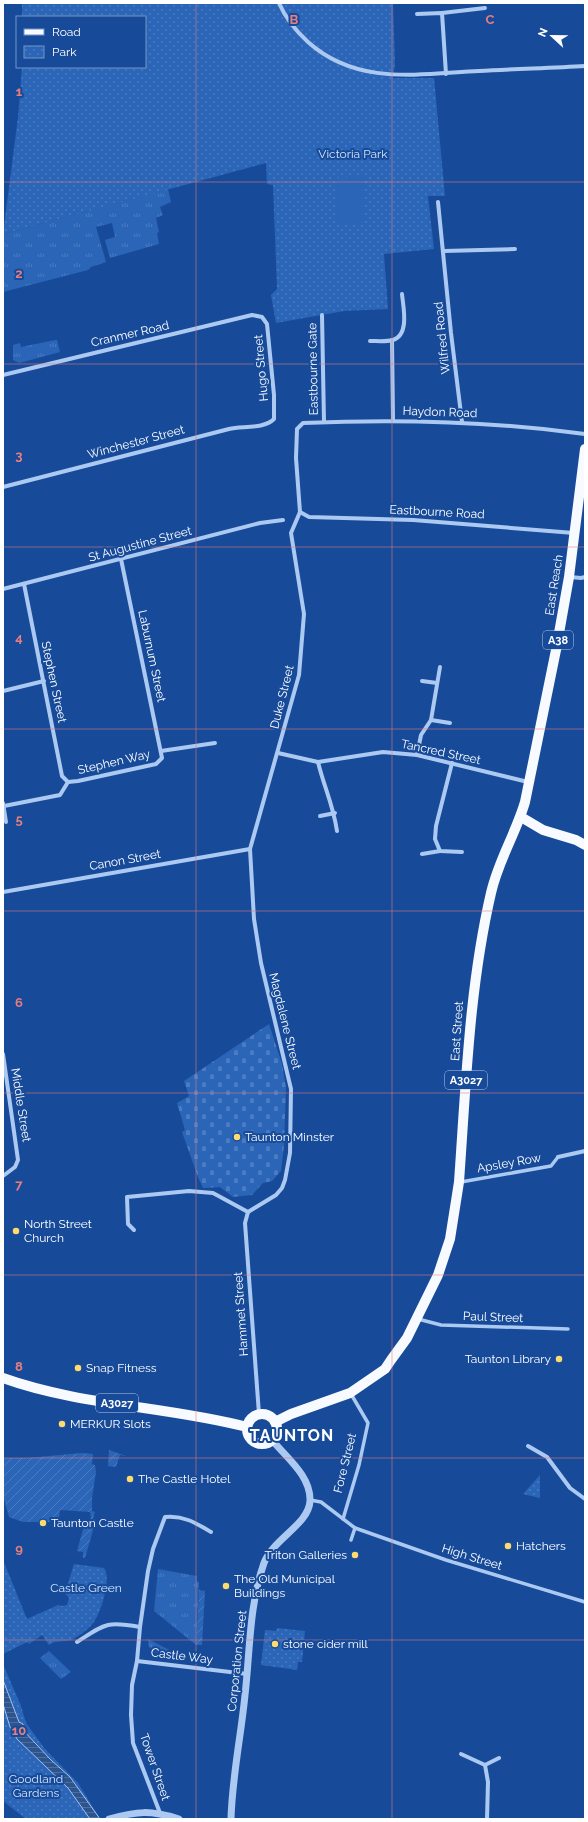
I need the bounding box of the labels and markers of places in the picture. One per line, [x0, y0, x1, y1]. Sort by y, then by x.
place label: Taunton Minster [245, 1130, 335, 1144]
marker: Taunton Minster [232, 1132, 242, 1142]
place label: North Street Church [24, 1217, 92, 1245]
marker: North Street Church [11, 1226, 21, 1236]
place label: Taunton Library [465, 1352, 551, 1366]
marker: Taunton Library [554, 1354, 564, 1364]
place label: Snap Fitness [86, 1361, 157, 1375]
marker: Snap Fitness [73, 1363, 83, 1373]
place label: MERKUR Slots [70, 1417, 151, 1431]
marker: MERKUR Slots [57, 1419, 67, 1429]
place label: The Castle Hotel [138, 1472, 231, 1486]
marker: The Castle Hotel [125, 1474, 135, 1484]
place label: Taunton Castle [51, 1516, 134, 1530]
marker: Taunton Castle [38, 1518, 48, 1528]
place label: Hatchers [516, 1539, 566, 1553]
marker: Hatchers [503, 1541, 513, 1551]
place label: Triton Galleries [264, 1548, 347, 1562]
marker: Triton Galleries [350, 1550, 360, 1560]
place label: The Old Municipal Buildings [234, 1572, 336, 1600]
marker: The Old Municipal Buildings [221, 1581, 231, 1591]
place label: stone cider mill [283, 1637, 369, 1651]
marker: stone cider mill [270, 1639, 280, 1649]

